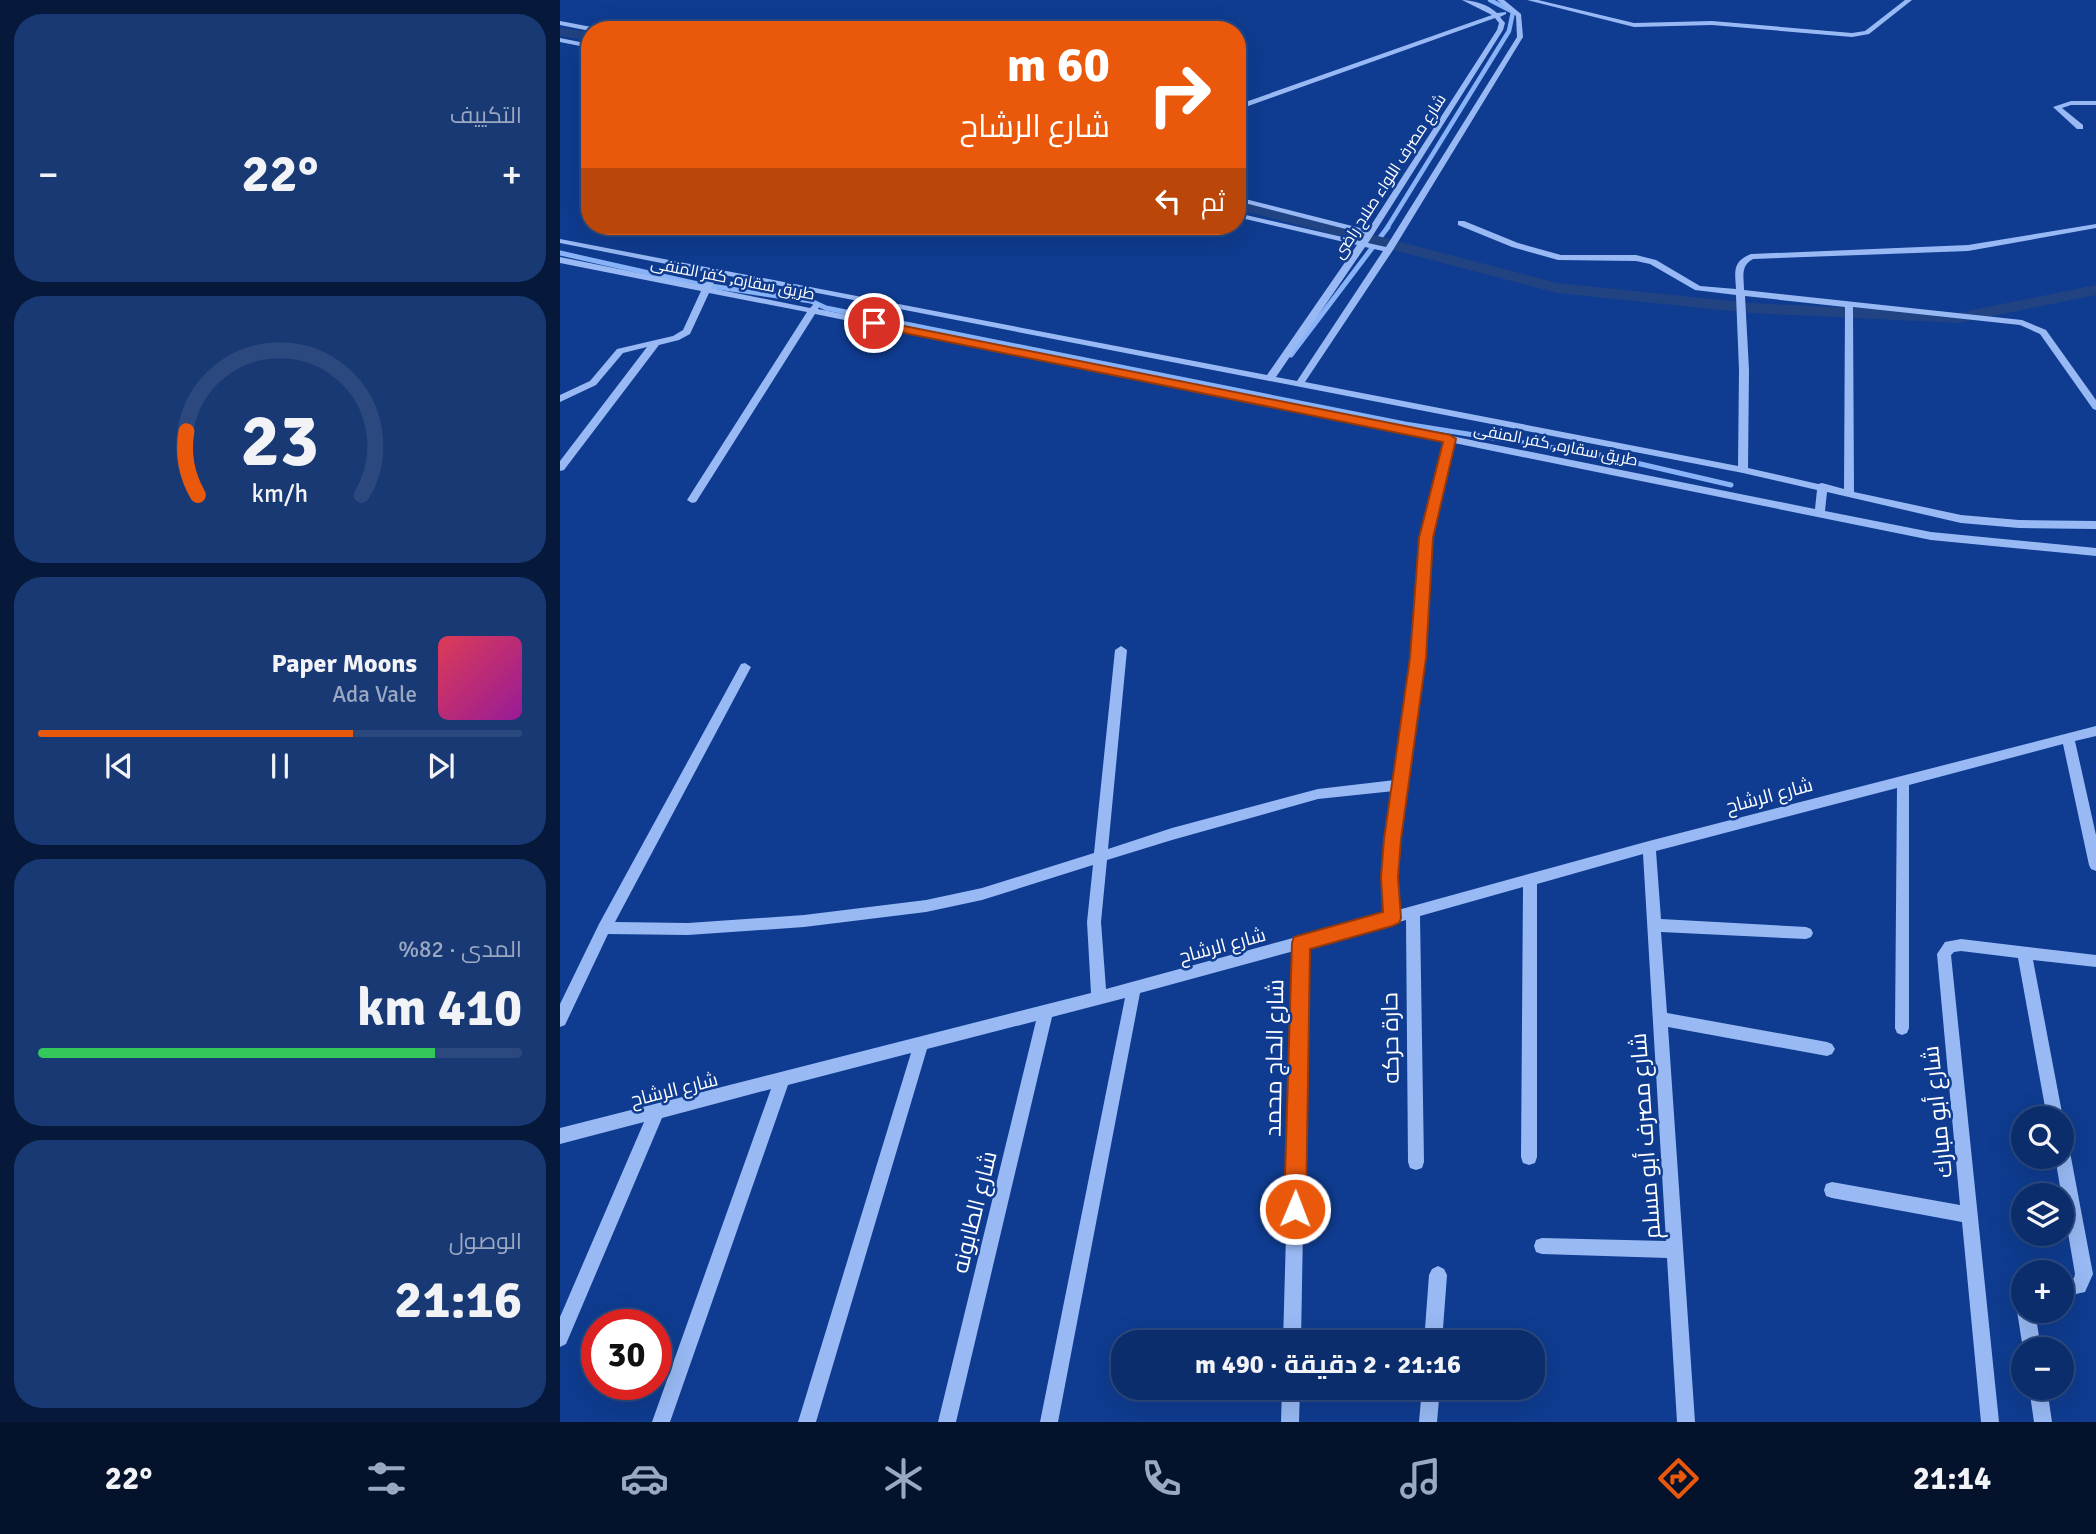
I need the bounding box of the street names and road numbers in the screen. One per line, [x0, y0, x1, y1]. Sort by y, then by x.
street label: شارع مصرف اللواء صلاح راضى [1329, 90, 1452, 263]
street label: طريق سقاره, كفر المنفى [649, 253, 817, 305]
street label: طريق سقاره, كفر المنفى [1472, 419, 1640, 471]
street label: شارع الرشاح [1723, 773, 1816, 820]
street label: شارع الرشاح [1176, 923, 1269, 970]
street label: شارع الحاج محمد [1259, 979, 1291, 1137]
street label: حارة حركه [1375, 992, 1406, 1084]
street label: شارع مصرف أبو مسلم [1623, 1032, 1668, 1240]
street label: شارع أبو مبارك [1915, 1044, 1960, 1180]
street label: شارع الرشاح [628, 1068, 721, 1113]
street label: شارع الطابونه [945, 1148, 1005, 1277]

